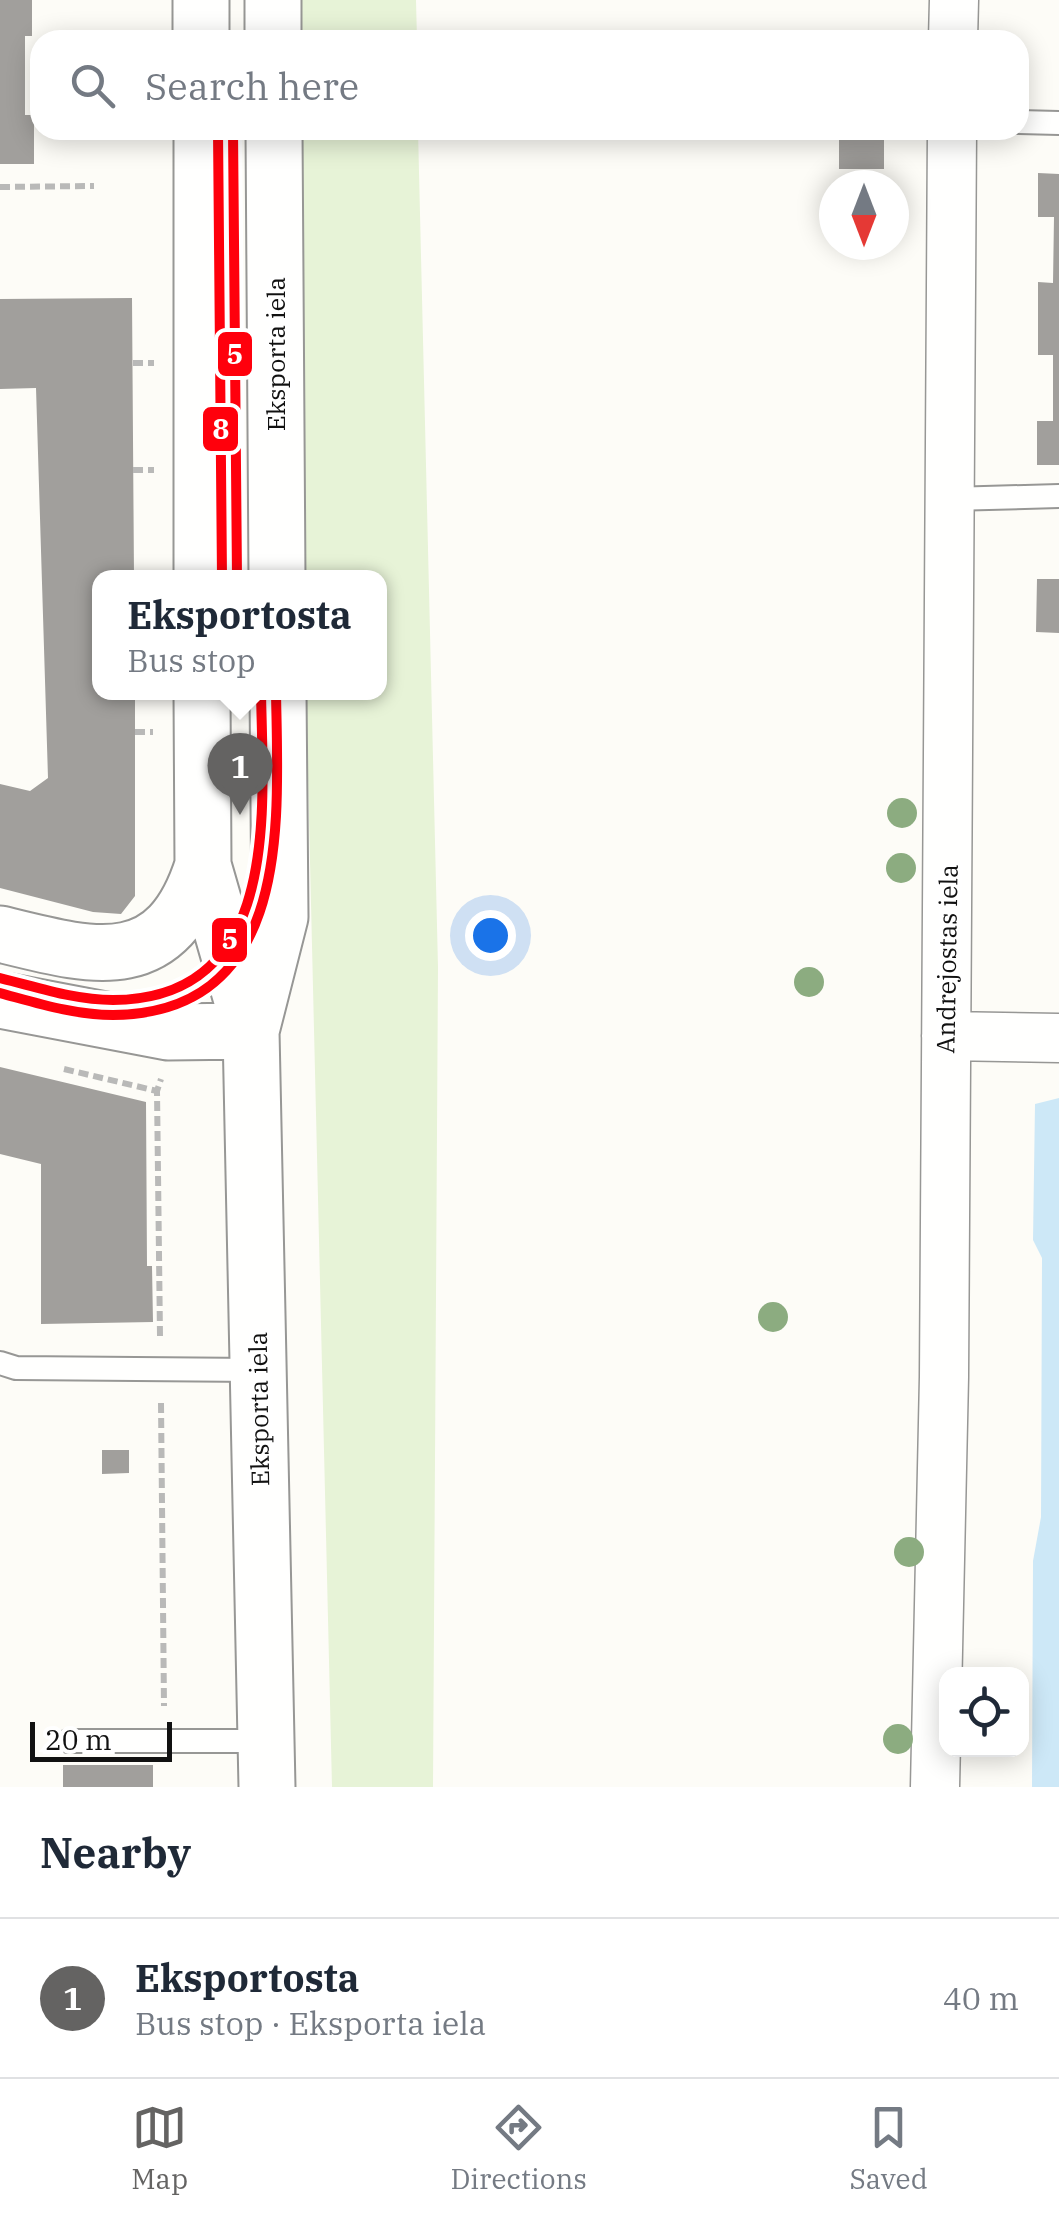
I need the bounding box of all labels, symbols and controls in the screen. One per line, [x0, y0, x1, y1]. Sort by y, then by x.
search box [30, 30, 1029, 140]
icon: search [65, 58, 120, 113]
text: Search here [145, 61, 359, 110]
north arrow [819, 170, 909, 260]
street label: Eksporta iela [259, 277, 292, 431]
line badge: 5 [216, 330, 254, 378]
text: 5 [227, 335, 243, 372]
line badge: 8 [201, 405, 240, 453]
text: 8 [213, 410, 229, 447]
popup [92, 570, 387, 700]
text: Eksportosta [127, 590, 352, 639]
text: Bus stop [127, 639, 256, 681]
pin: 1 [208, 732, 272, 815]
street label: Andrejostas iela [928, 864, 965, 1054]
your location [465, 910, 516, 961]
line badge: 5 [210, 916, 249, 964]
text: 5 [222, 920, 238, 957]
street label: Eksporta iela [241, 1331, 276, 1487]
map controls [939, 1667, 1029, 1757]
button: locate [939, 1667, 1029, 1757]
scale bar [30, 1717, 172, 1762]
text: 20 m [45, 1721, 112, 1758]
text: Nearby [40, 1825, 191, 1880]
text: Eksportosta [135, 1953, 359, 2002]
text: 1 [63, 1977, 82, 2019]
text: 40 m [943, 1977, 1019, 2019]
text: Bus stop · Eksporta iela [135, 2002, 486, 2044]
tab: Map [131, 2100, 188, 2197]
tab: Directions [450, 2100, 587, 2197]
tab: Saved [849, 2100, 928, 2197]

